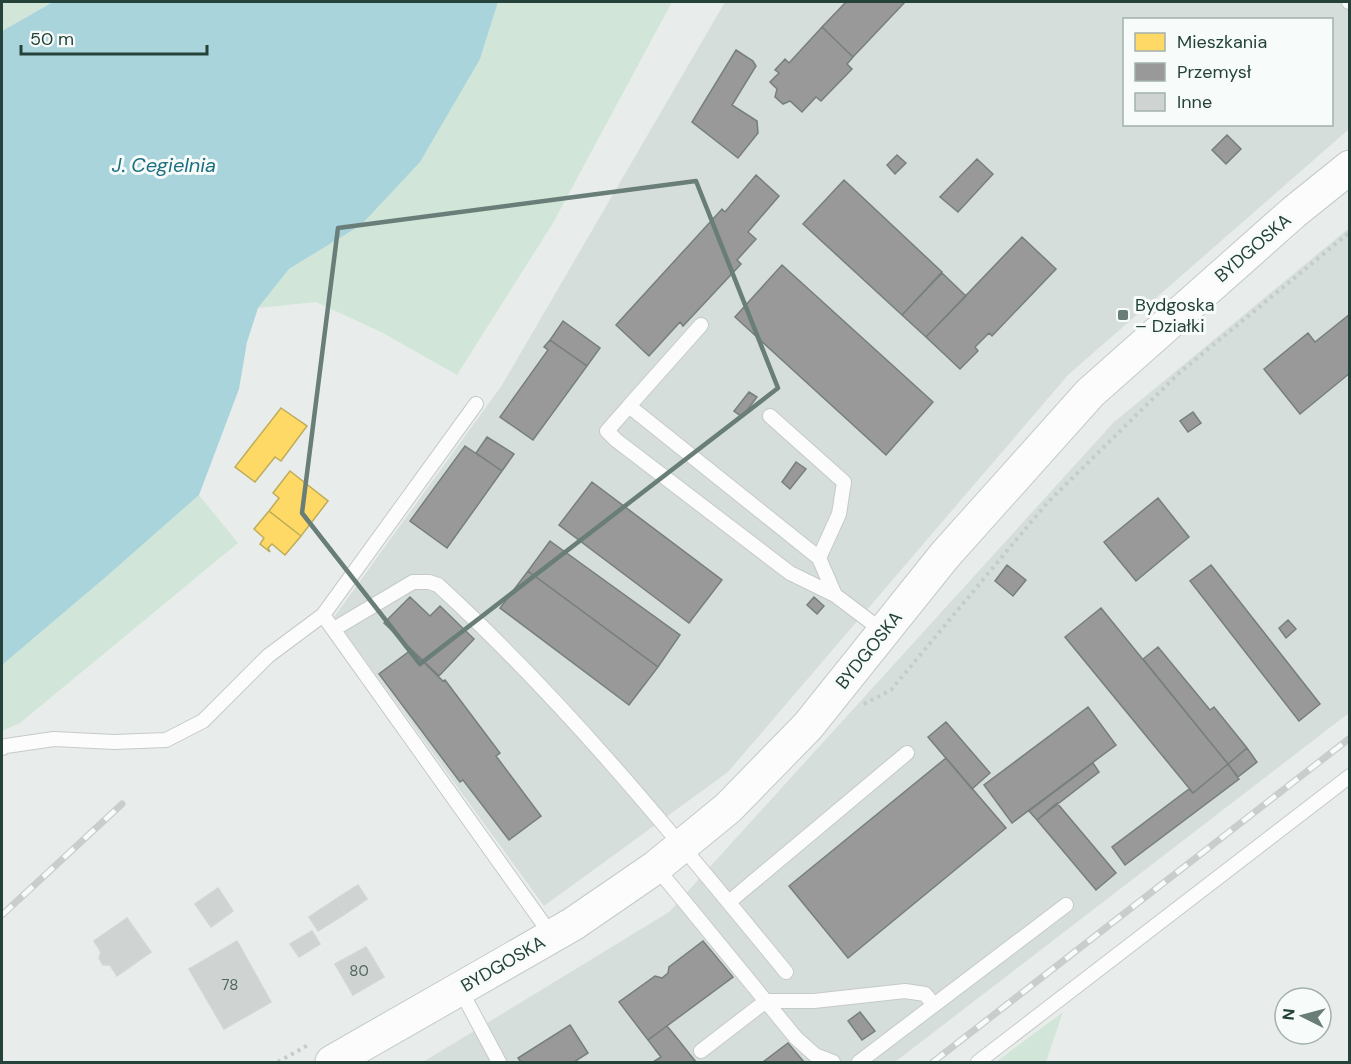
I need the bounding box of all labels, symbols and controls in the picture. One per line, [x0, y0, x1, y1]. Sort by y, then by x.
scale bar [21, 18, 207, 56]
legend [1123, 18, 1333, 126]
text: 50 m [30, 27, 74, 51]
text: Mieszkania [1177, 30, 1267, 54]
text: Przemysł [1177, 60, 1252, 84]
text: Inne [1177, 90, 1212, 114]
water label: J. Cegielnia [112, 152, 216, 178]
street label: BYDGOSKA [1210, 208, 1296, 288]
place label: Bydgoska – Działki [1135, 293, 1215, 338]
marker: Bydgoska – Działki [1116, 308, 1130, 322]
street label: BYDGOSKA [830, 606, 908, 694]
street label: BYDGOSKA [456, 930, 550, 998]
house number: 80 [349, 961, 369, 981]
house number: 78 [222, 975, 238, 995]
north arrow [1273, 986, 1333, 1046]
text: N [1278, 1008, 1300, 1021]

